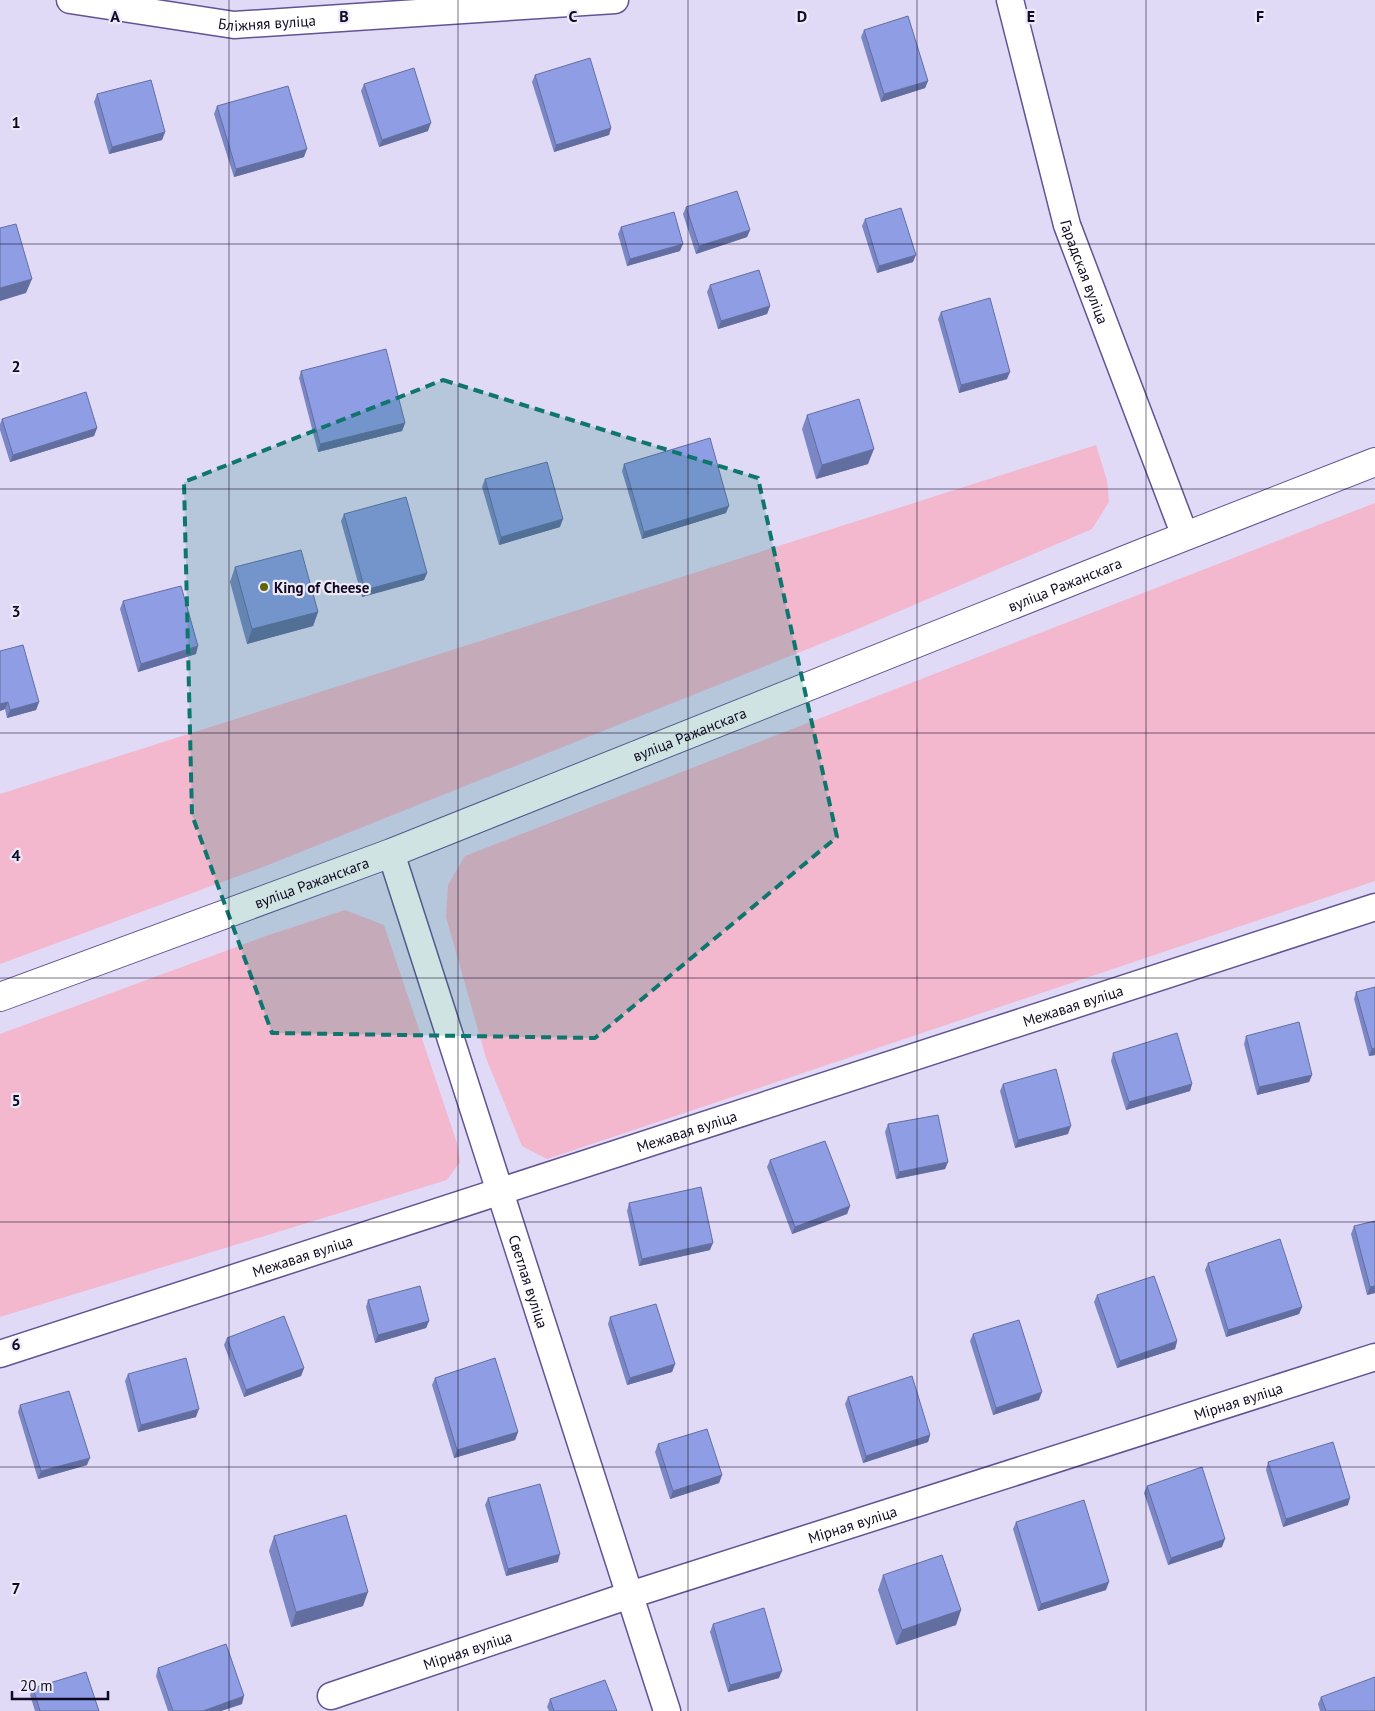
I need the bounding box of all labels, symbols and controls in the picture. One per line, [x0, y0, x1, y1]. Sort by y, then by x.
text: A [110, 6, 120, 26]
text: B [339, 6, 349, 26]
text: C [569, 6, 578, 26]
text: D [797, 6, 807, 26]
text: E [1027, 6, 1035, 26]
text: F [1256, 6, 1264, 26]
street label: Бліжняя вуліца [217, 10, 316, 34]
text: 1 [11, 112, 21, 132]
street label: Гарадская вуліца [1057, 218, 1113, 327]
text: 2 [11, 356, 21, 376]
street label: вуліца Ражанскага [1005, 553, 1124, 615]
place label: King of Cheese [274, 578, 370, 597]
marker: King of Cheese [258, 581, 270, 593]
text: 3 [11, 601, 21, 621]
street label: вуліца Ражанскага [630, 703, 749, 765]
text: 4 [11, 845, 21, 865]
street label: вуліца Ражанскага [252, 852, 371, 912]
street label: Межавая вуліца [1020, 980, 1125, 1030]
text: 5 [11, 1090, 21, 1110]
street label: Межавая вуліца [634, 1106, 739, 1156]
street label: Межавая вуліца [250, 1231, 355, 1281]
street label: Светлая вуліца [505, 1232, 553, 1330]
text: 6 [11, 1334, 21, 1354]
street label: Мірная вуліца [1191, 1378, 1285, 1424]
street label: Мірная вуліца [805, 1501, 899, 1547]
text: 7 [11, 1578, 21, 1598]
street label: Мірная вуліца [421, 1626, 514, 1674]
scale bar [12, 1668, 109, 1700]
text: 20 m [20, 1676, 53, 1695]

